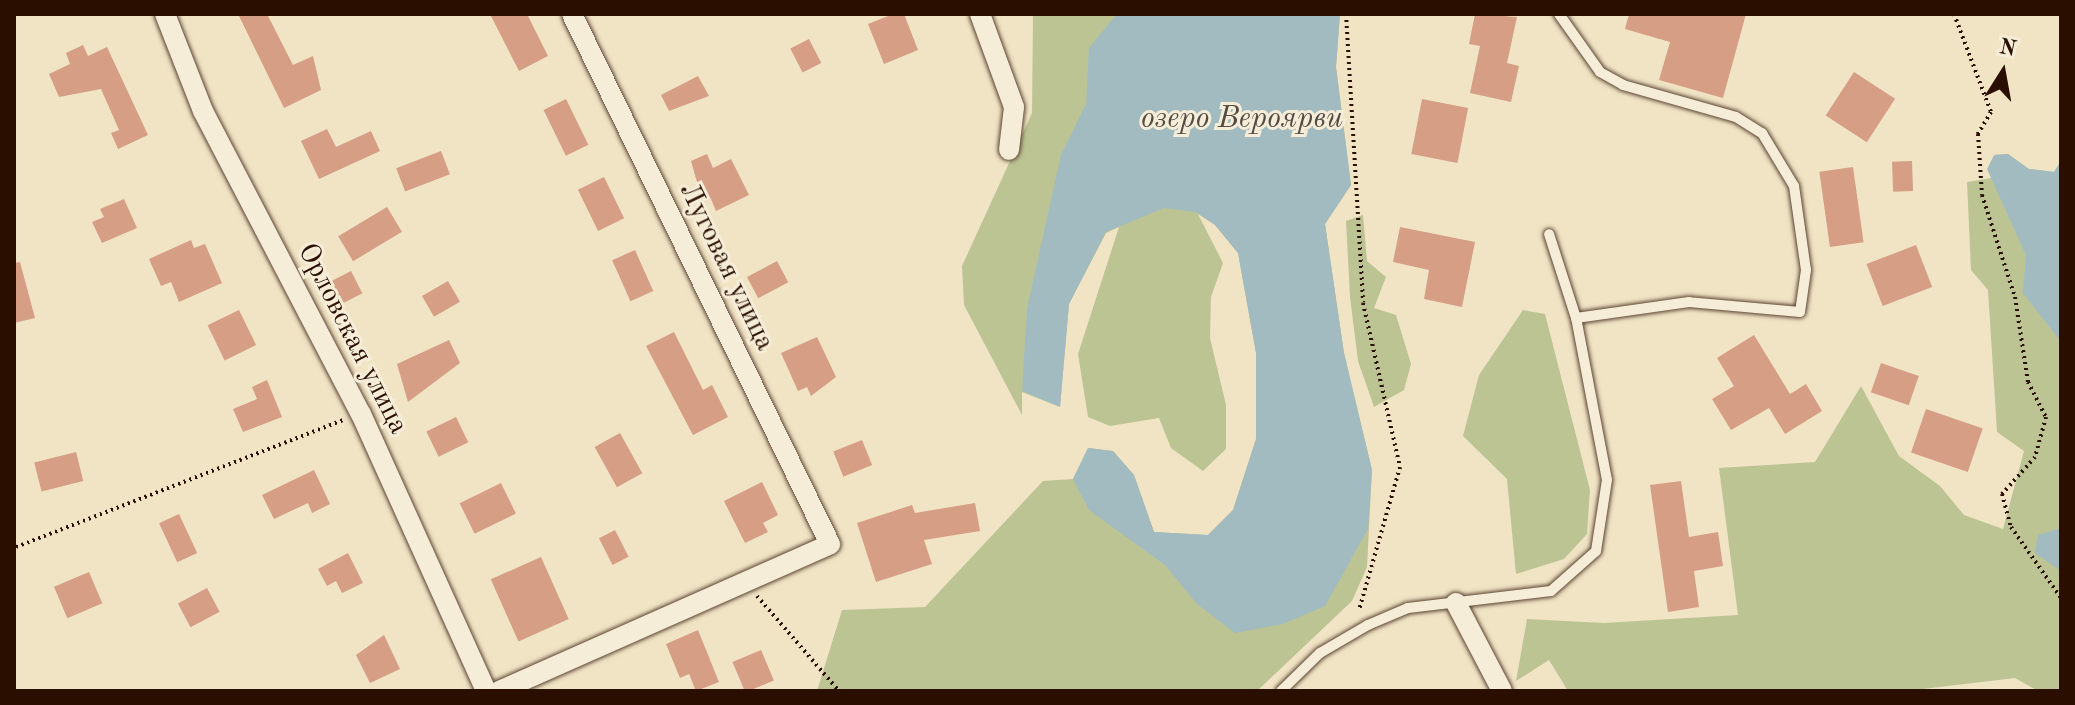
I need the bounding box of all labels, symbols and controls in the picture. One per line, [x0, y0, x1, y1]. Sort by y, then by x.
north arrow [1963, 32, 2043, 112]
text: N [1997, 36, 2018, 61]
water label: озеро Вероярви [1141, 101, 1343, 137]
street label: Луговая улица [671, 178, 781, 356]
street label: Орловская улица [289, 238, 415, 440]

